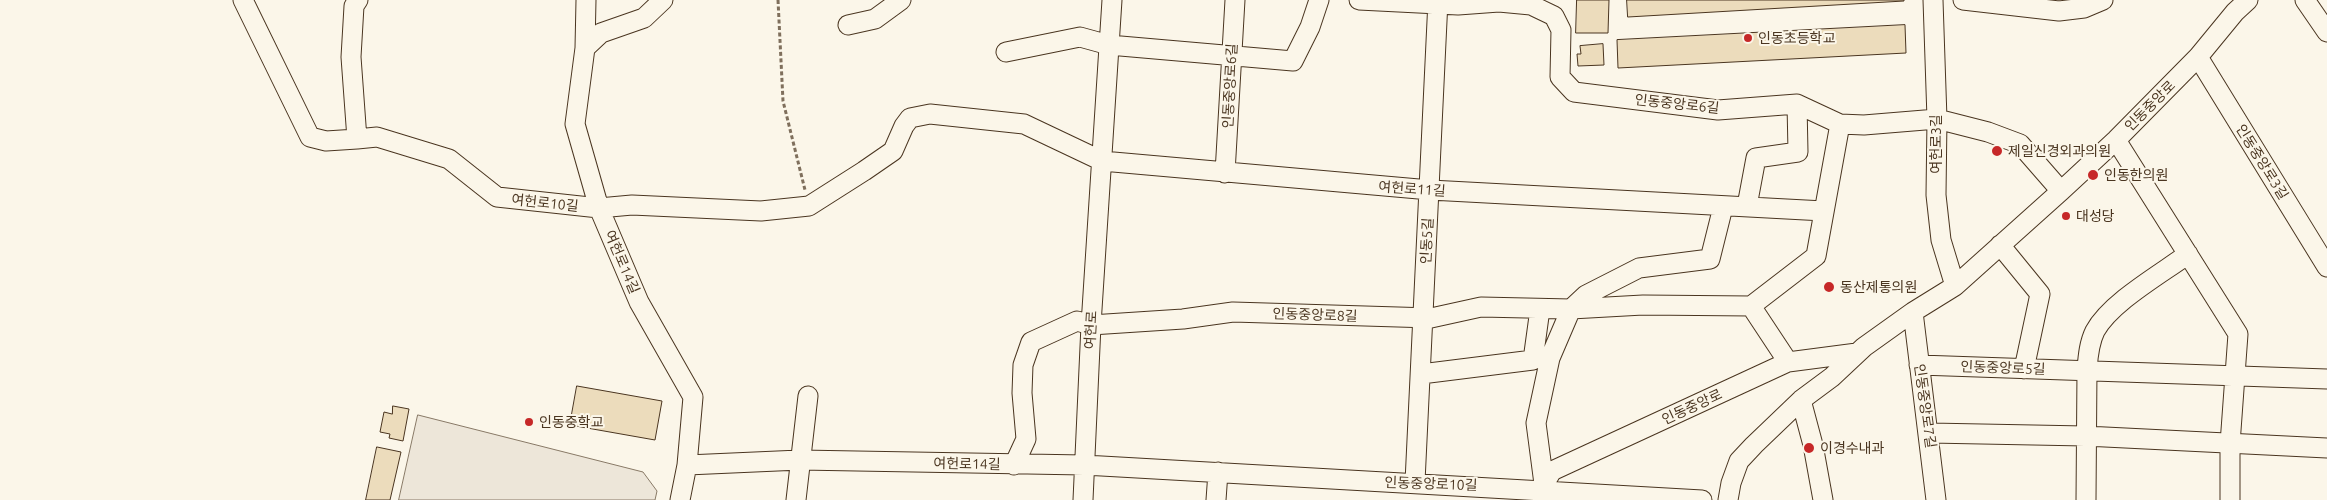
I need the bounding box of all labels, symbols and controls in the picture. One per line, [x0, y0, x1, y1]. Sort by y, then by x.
place label: 인동초등학교 [1758, 30, 1835, 46]
marker: 인동초등학교 [1742, 32, 1754, 44]
street label: 인동중앙로6길 [1219, 43, 1241, 129]
street label: 인동중앙로 [2121, 77, 2179, 135]
street label: 인동중앙로6길 [1634, 91, 1720, 117]
street label: 여헌로3길 [1928, 114, 1944, 174]
street label: 인동중앙로3길 [2232, 121, 2292, 203]
place label: 제일신경외과의원 [2008, 143, 2111, 159]
marker: 제일신경외과의원 [1990, 144, 2004, 158]
place label: 인동한의원 [2104, 167, 2168, 183]
marker: 인동한의원 [2086, 168, 2100, 182]
street label: 여헌로11길 [1378, 178, 1446, 200]
street label: 여헌로10길 [511, 191, 579, 215]
place label: 대성당 [2076, 208, 2115, 224]
marker: 대성당 [2060, 210, 2072, 222]
street label: 인동5길 [1417, 217, 1437, 265]
street label: 여헌로14길 [601, 228, 643, 296]
place label: 동산제통의원 [1840, 279, 1917, 295]
marker: 동산제통의원 [1822, 280, 1836, 294]
street label: 인동중앙로8길 [1272, 305, 1358, 325]
street label: 여헌로 [1082, 310, 1100, 350]
street label: 인동중앙로5길 [1960, 358, 2046, 378]
street label: 인동중앙로7길 [1911, 363, 1939, 449]
street label: 인동중앙로 [1659, 386, 1725, 428]
place label: 인동중학교 [539, 414, 603, 430]
marker: 인동중학교 [523, 416, 535, 428]
place label: 이경수내과 [1820, 440, 1884, 456]
marker: 이경수내과 [1802, 441, 1816, 455]
street label: 여헌로14길 [933, 455, 1001, 473]
street label: 인동중앙로10길 [1384, 474, 1478, 494]

